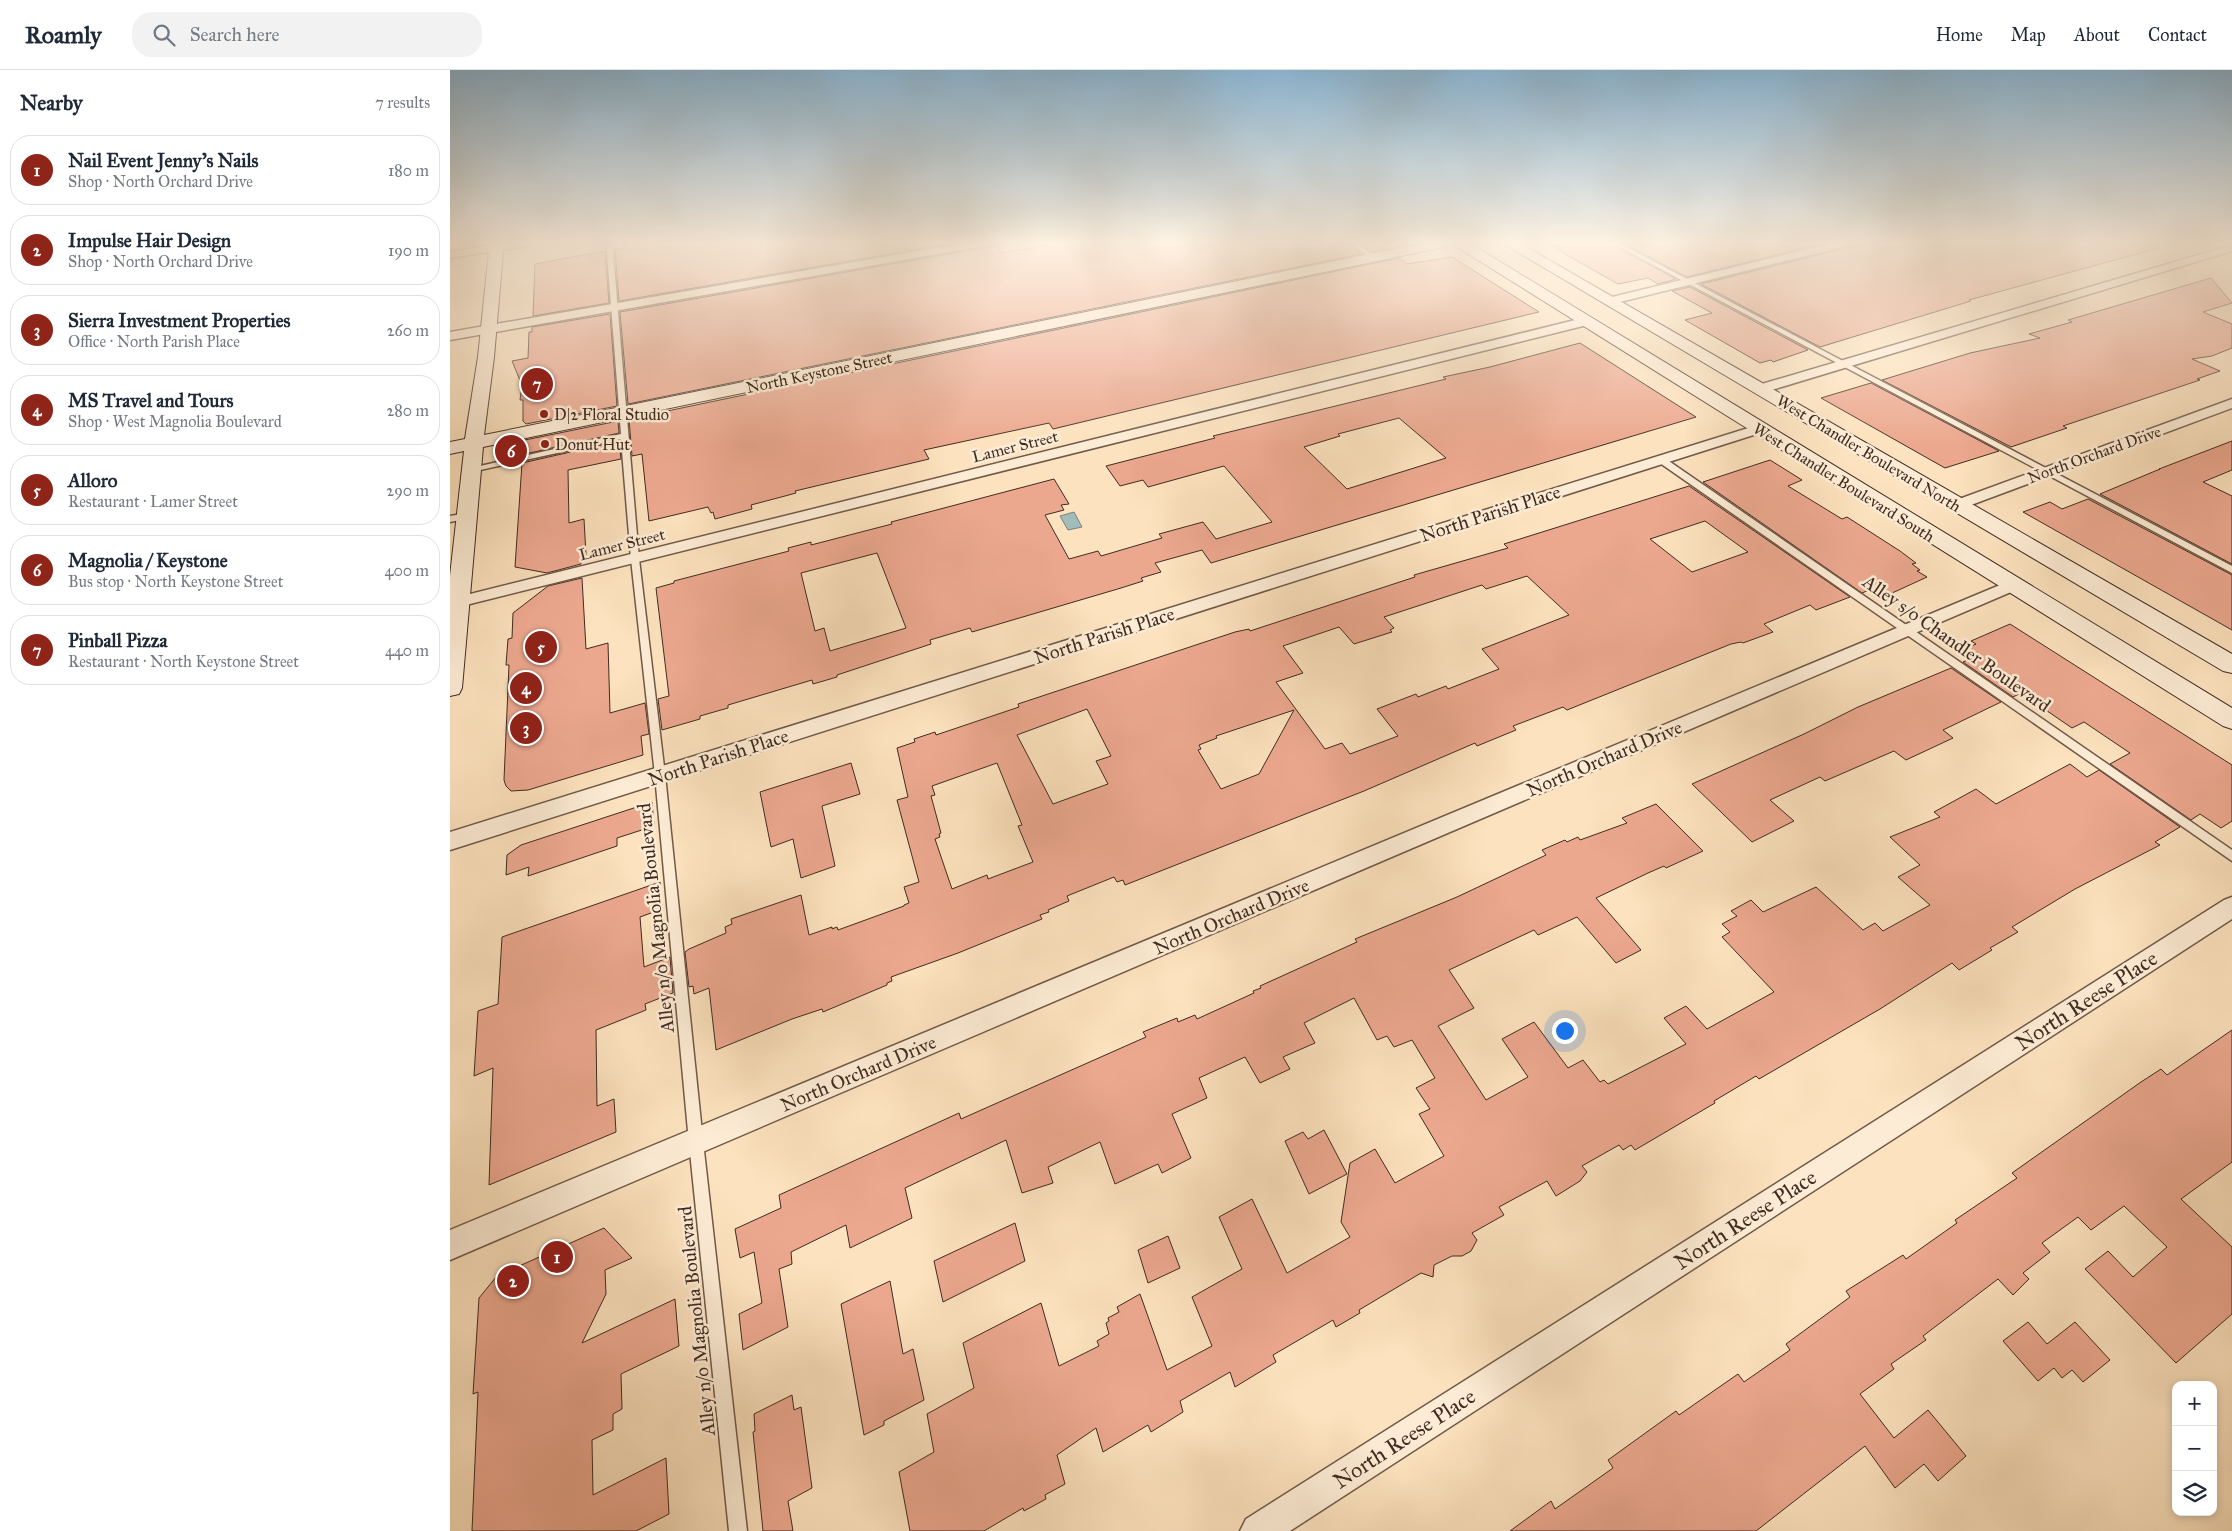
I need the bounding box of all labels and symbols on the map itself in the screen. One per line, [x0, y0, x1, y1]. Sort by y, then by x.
street label: North Keystone Street [744, 348, 894, 397]
pin: 7 [521, 365, 553, 403]
street label: West Chandler Boulevard North [1773, 391, 1964, 516]
place label: D|2 Floral Studio [554, 405, 669, 424]
marker: D|2 Floral Studio [538, 408, 550, 420]
street label: West Chandler Boulevard South [1750, 419, 1938, 546]
street label: North Orchard Drive [2025, 421, 2164, 487]
street label: Lamer Street [970, 427, 1060, 466]
pin: 6 [495, 432, 527, 470]
place label: Donut Hut [555, 435, 630, 454]
marker: Donut Hut [539, 438, 551, 450]
street label: North Parish Place [1417, 480, 1563, 547]
street label: Lamer Street [577, 525, 667, 564]
street label: Alley s/o Chandler Boulevard [1857, 569, 2056, 717]
street label: North Parish Place [1031, 602, 1177, 669]
pin: 5 [525, 628, 557, 666]
pin: 4 [510, 669, 542, 707]
pin: 3 [510, 709, 542, 747]
street label: North Orchard Drive [1523, 715, 1685, 802]
street label: North Parish Place [645, 724, 791, 791]
street label: Alley n/o Magnolia Boulevard [632, 801, 680, 1035]
street label: North Orchard Drive [1150, 873, 1312, 960]
street label: North Reese Place [2010, 944, 2163, 1056]
your location [1552, 1018, 1578, 1044]
street label: North Orchard Drive [777, 1030, 939, 1117]
street label: North Reese Place [1669, 1163, 1822, 1275]
street label: Alley n/o Magnolia Boulevard [673, 1204, 721, 1438]
pin: 1 [541, 1238, 573, 1276]
pin: 2 [497, 1262, 529, 1300]
street label: North Reese Place [1328, 1382, 1481, 1494]

